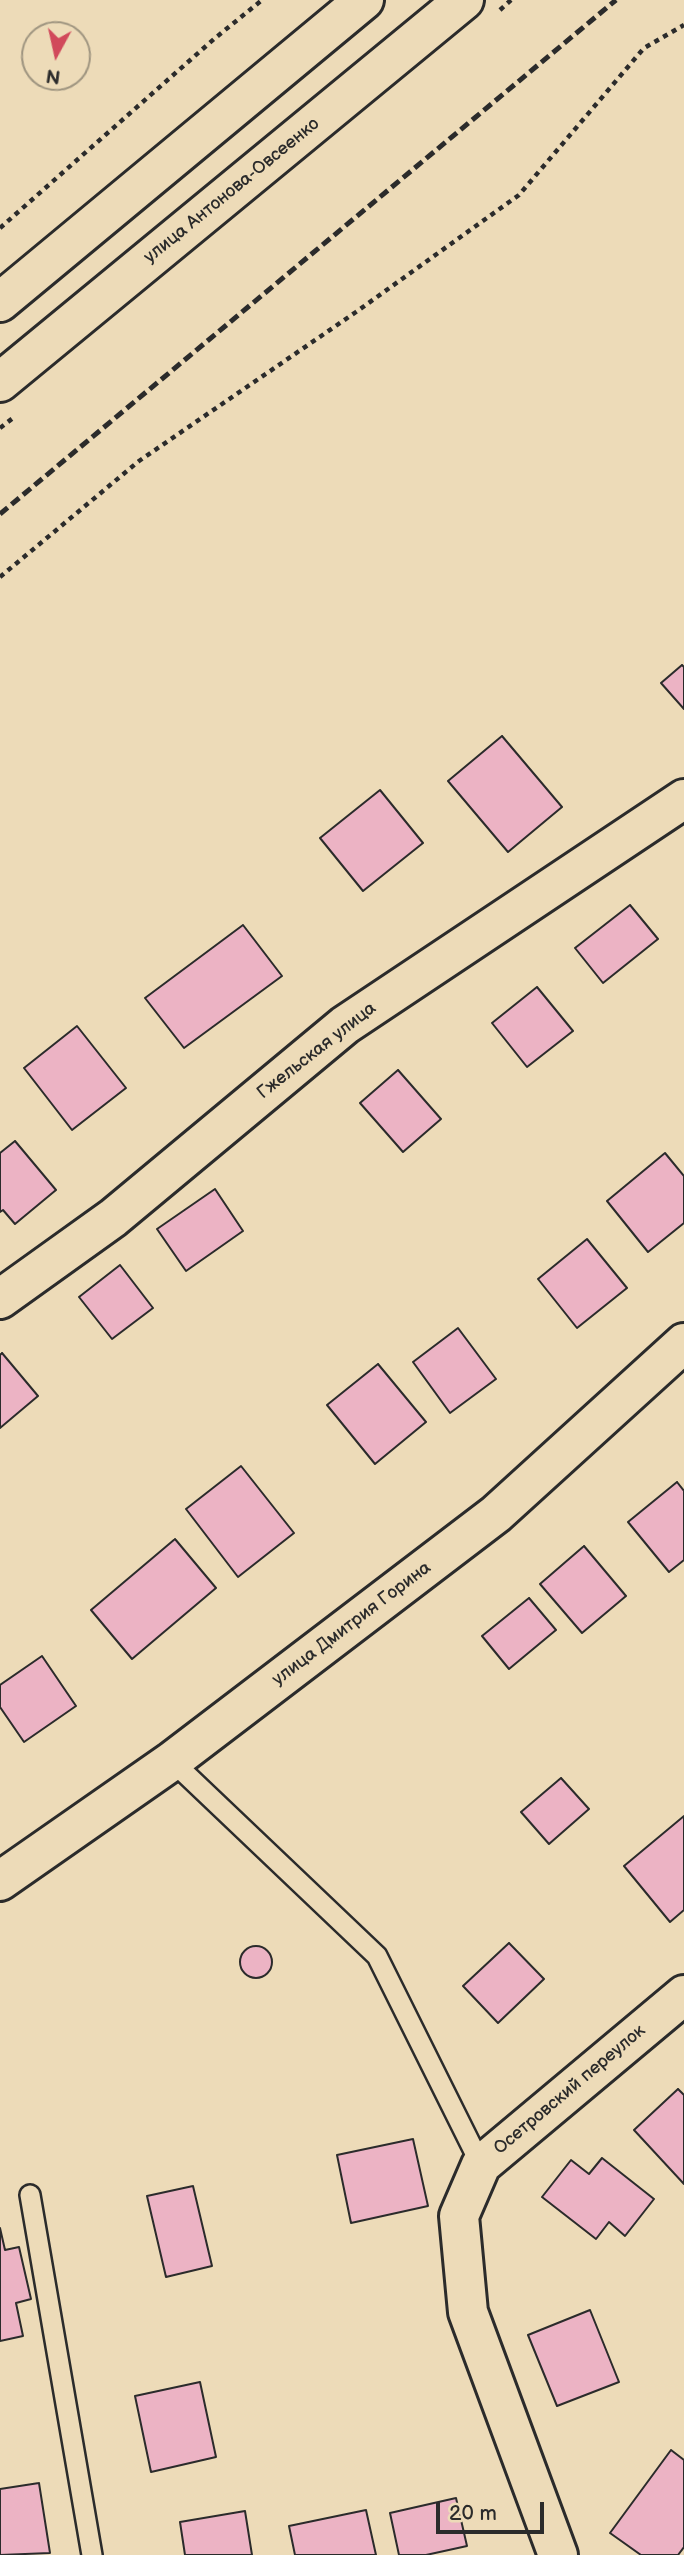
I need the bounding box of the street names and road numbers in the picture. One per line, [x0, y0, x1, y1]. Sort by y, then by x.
street label: улица Антонова-Овсеенко [140, 114, 324, 268]
street label: Гжельская улица [253, 998, 381, 1104]
street label: улица Дмитрия Горина [268, 1557, 436, 1691]
street label: Осетровский переулок [490, 2020, 650, 2160]

